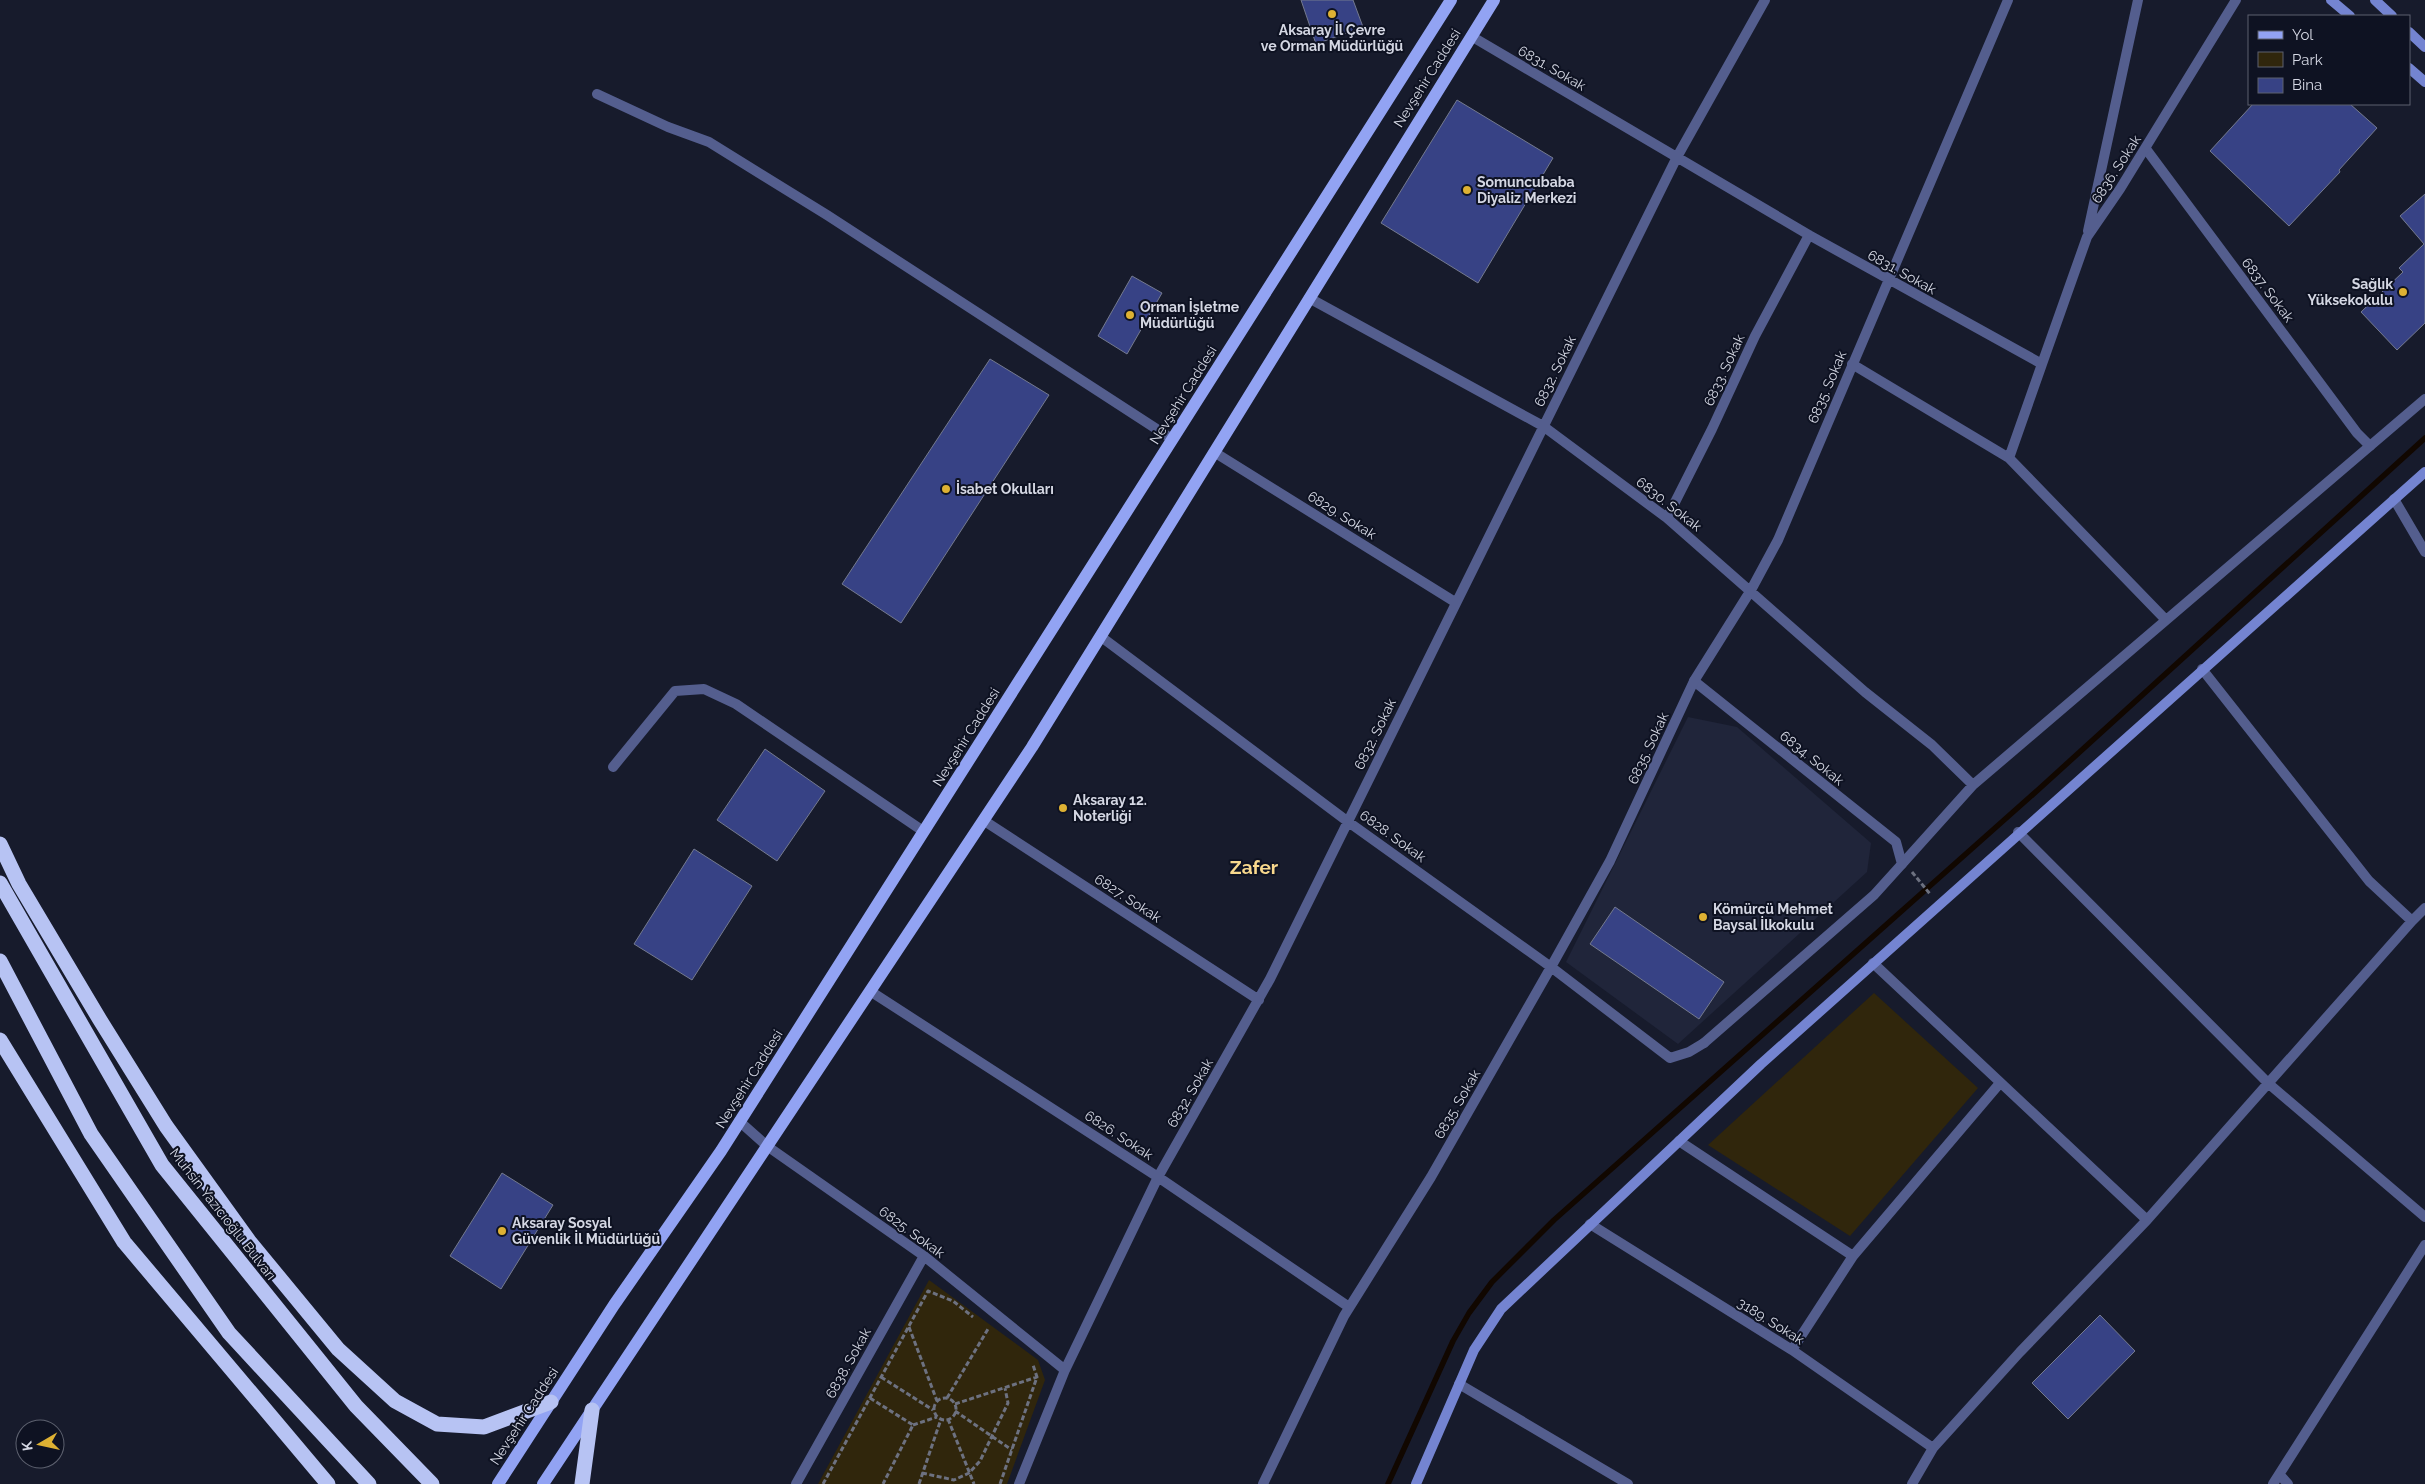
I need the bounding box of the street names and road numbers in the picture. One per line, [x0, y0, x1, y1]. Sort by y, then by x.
street label: Nevşehir Caddesi [1390, 26, 1464, 130]
street label: 6831. Sokak [1515, 42, 1589, 94]
street label: 6836. Sokak [2088, 131, 2144, 206]
street label: 6831. Sokak [1865, 247, 1939, 298]
street label: 6837. Sokak [2239, 255, 2298, 326]
street label: 6833. Sokak [1700, 331, 1748, 408]
street label: 6832. Sokak [1531, 332, 1579, 409]
street label: Nevşehir Caddesi [1146, 343, 1220, 447]
street label: 6835. Sokak [1805, 348, 1850, 426]
street label: 6830. Sokak [1633, 474, 1705, 535]
street label: 6829. Sokak [1305, 488, 1380, 543]
street label: Nevşehir Caddesi [929, 685, 1003, 789]
street label: 6832. Sokak [1351, 695, 1399, 772]
street label: 6835. Sokak [1624, 709, 1672, 786]
street label: 6834. Sokak [1777, 727, 1848, 789]
street label: 6828. Sokak [1357, 807, 1430, 866]
street label: 6827. Sokak [1092, 871, 1165, 926]
street label: Nevşehir Caddesi [712, 1027, 786, 1131]
street label: 6832. Sokak [1164, 1055, 1216, 1130]
street label: 6835. Sokak [1431, 1066, 1484, 1141]
street label: 6826. Sokak [1082, 1107, 1157, 1163]
street label: Muhsin Yazıcıoğlu Bulvarı [167, 1145, 279, 1283]
street label: 6825. Sokak [876, 1203, 948, 1261]
street label: 3189. Sokak [1735, 1294, 1808, 1348]
street label: 6838. Sokak [822, 1325, 874, 1401]
street label: Nevşehir Caddesi [487, 1364, 561, 1468]

